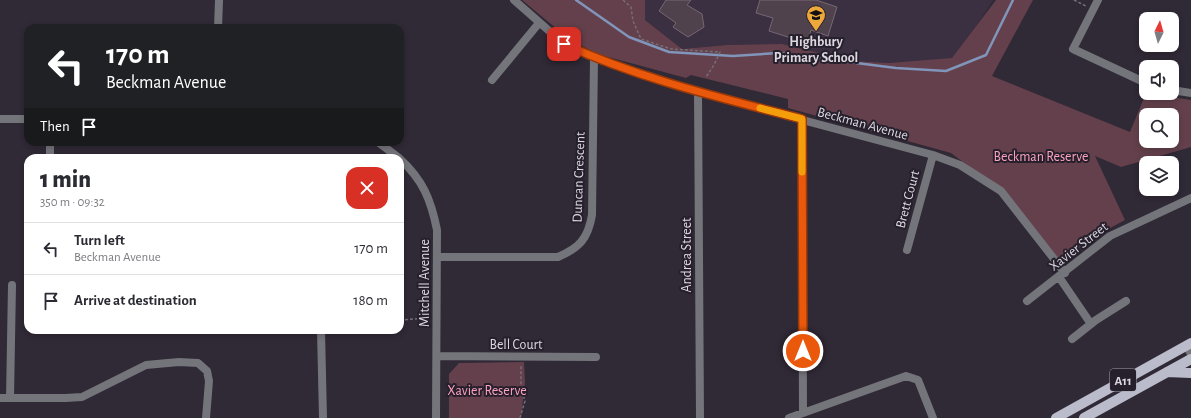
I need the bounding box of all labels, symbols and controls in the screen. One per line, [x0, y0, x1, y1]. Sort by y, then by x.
school or university icon: Highbury Primary School [805, 4, 827, 32]
north arrow [1139, 12, 1179, 52]
map controls [1139, 12, 1179, 196]
pin [547, 27, 581, 61]
icon: arrive [553, 33, 575, 55]
place label: Highbury Primary School [774, 35, 858, 65]
icon: left [40, 40, 92, 92]
text: 170 m [106, 41, 170, 69]
button: sound [1139, 60, 1179, 100]
text: Beckman Avenue [106, 74, 226, 92]
street label: Beckman Avenue [816, 105, 910, 143]
button: search [1139, 108, 1179, 148]
icon: arrive [78, 116, 100, 138]
text: Then [40, 119, 70, 134]
street label: Duncan Crescent [570, 131, 588, 223]
park label: Beckman Reserve [994, 150, 1088, 164]
button: layers [1139, 156, 1179, 196]
button: close [346, 167, 388, 209]
text: 1 min [40, 168, 91, 192]
street label: Brett Court [894, 168, 923, 230]
text: 350 m · 09:32 [40, 196, 105, 209]
street label: Andrea Street [680, 217, 694, 293]
street label: Xavier Street [1047, 219, 1111, 274]
text: Turn left [74, 233, 125, 248]
icon: left [40, 238, 62, 260]
street label: Mitchell Avenue [418, 239, 432, 327]
text: 170 m [354, 241, 388, 256]
text: Beckman Avenue [74, 251, 161, 264]
icon: arrive [40, 290, 62, 312]
text: Arrive at destination [74, 293, 197, 308]
text: 180 m [353, 293, 388, 308]
position arrow [782, 330, 824, 372]
street label: Bell Court [490, 338, 543, 352]
road number: A11 [1110, 369, 1136, 391]
park label: Xavier Reserve [447, 384, 527, 398]

